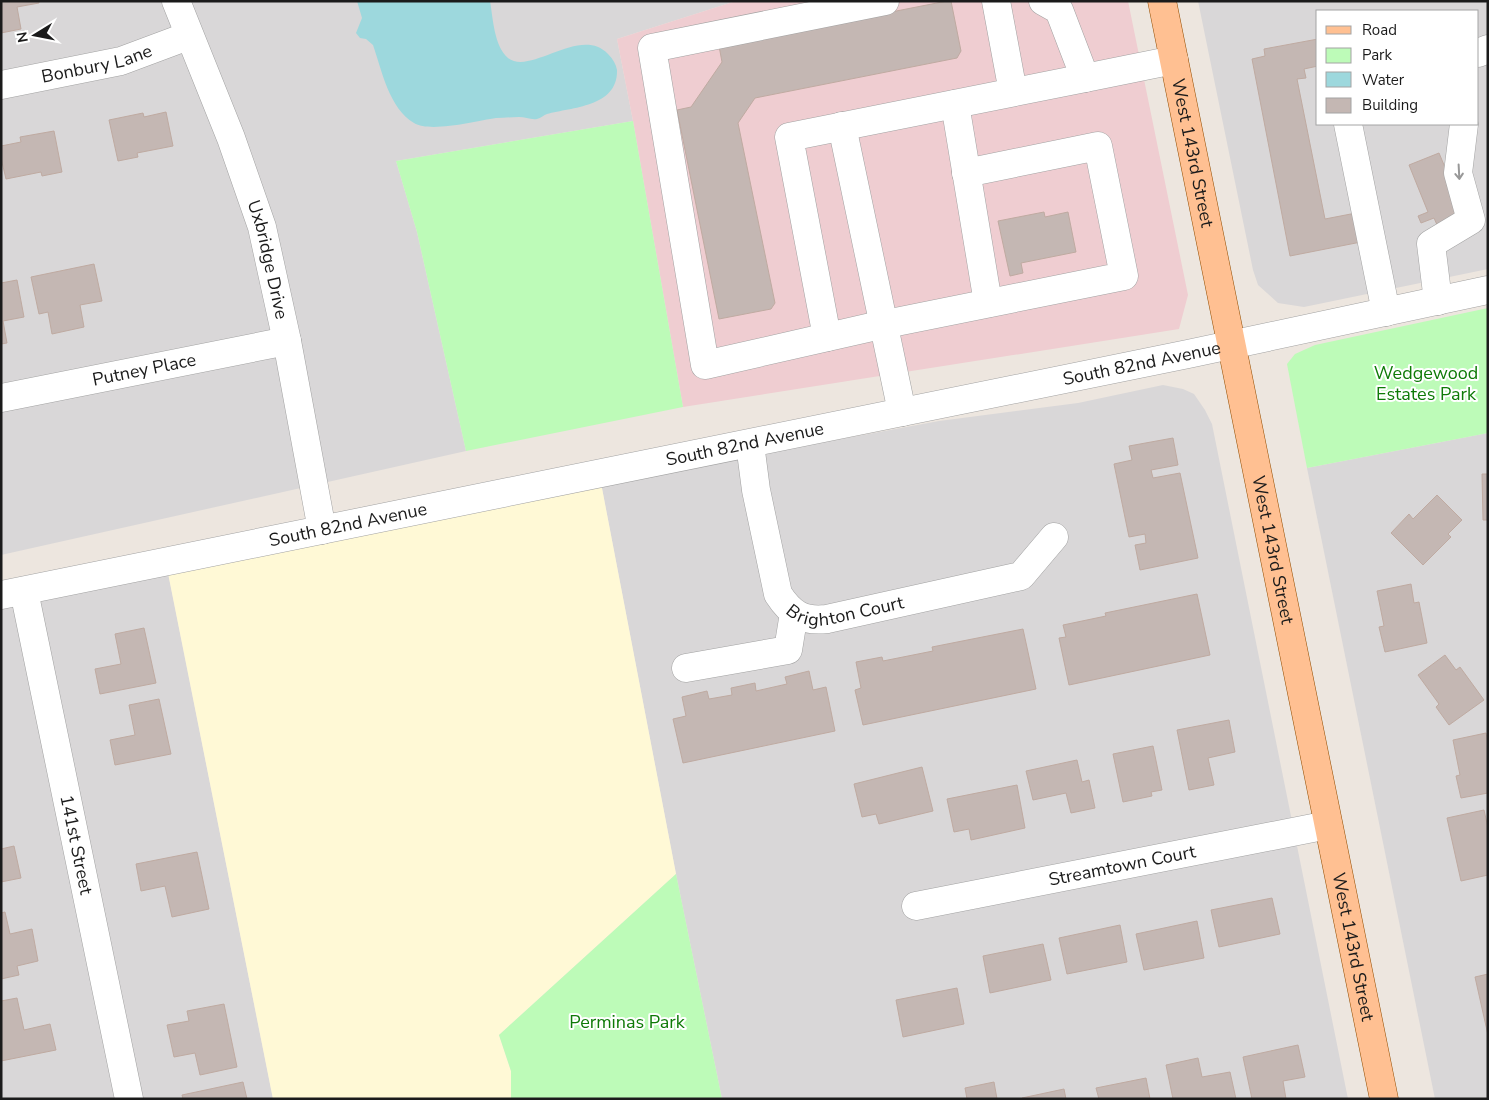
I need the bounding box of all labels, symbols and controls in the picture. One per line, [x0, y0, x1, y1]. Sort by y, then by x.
north arrow [10, 10, 60, 60]
legend [1316, 10, 1479, 125]
text: Road [1362, 20, 1397, 40]
text: N [12, 30, 33, 44]
street label: Bonbury Lane [39, 39, 155, 89]
text: Park [1362, 45, 1392, 65]
text: Water [1362, 70, 1405, 90]
street label: West 143rd Street [1166, 77, 1220, 230]
text: Building [1362, 95, 1418, 115]
one-way arrow [1455, 164, 1464, 180]
street label: Uxbridge Drive [242, 197, 294, 321]
street label: South 82nd Avenue [1061, 335, 1223, 391]
street label: Putney Place [90, 347, 198, 392]
park label: Wedgewood Estates Park [1374, 361, 1478, 406]
street label: South 82nd Avenue [664, 416, 826, 472]
street label: West 143rd Street [1246, 474, 1300, 627]
street label: South 82nd Avenue [267, 497, 429, 552]
street label: Brighton Court [781, 590, 907, 632]
street label: 141st Street [54, 793, 99, 897]
street label: Streamtown Court [1047, 839, 1198, 892]
street label: West 143rd Street [1327, 870, 1380, 1024]
park label: Perminas Park [569, 1010, 686, 1034]

